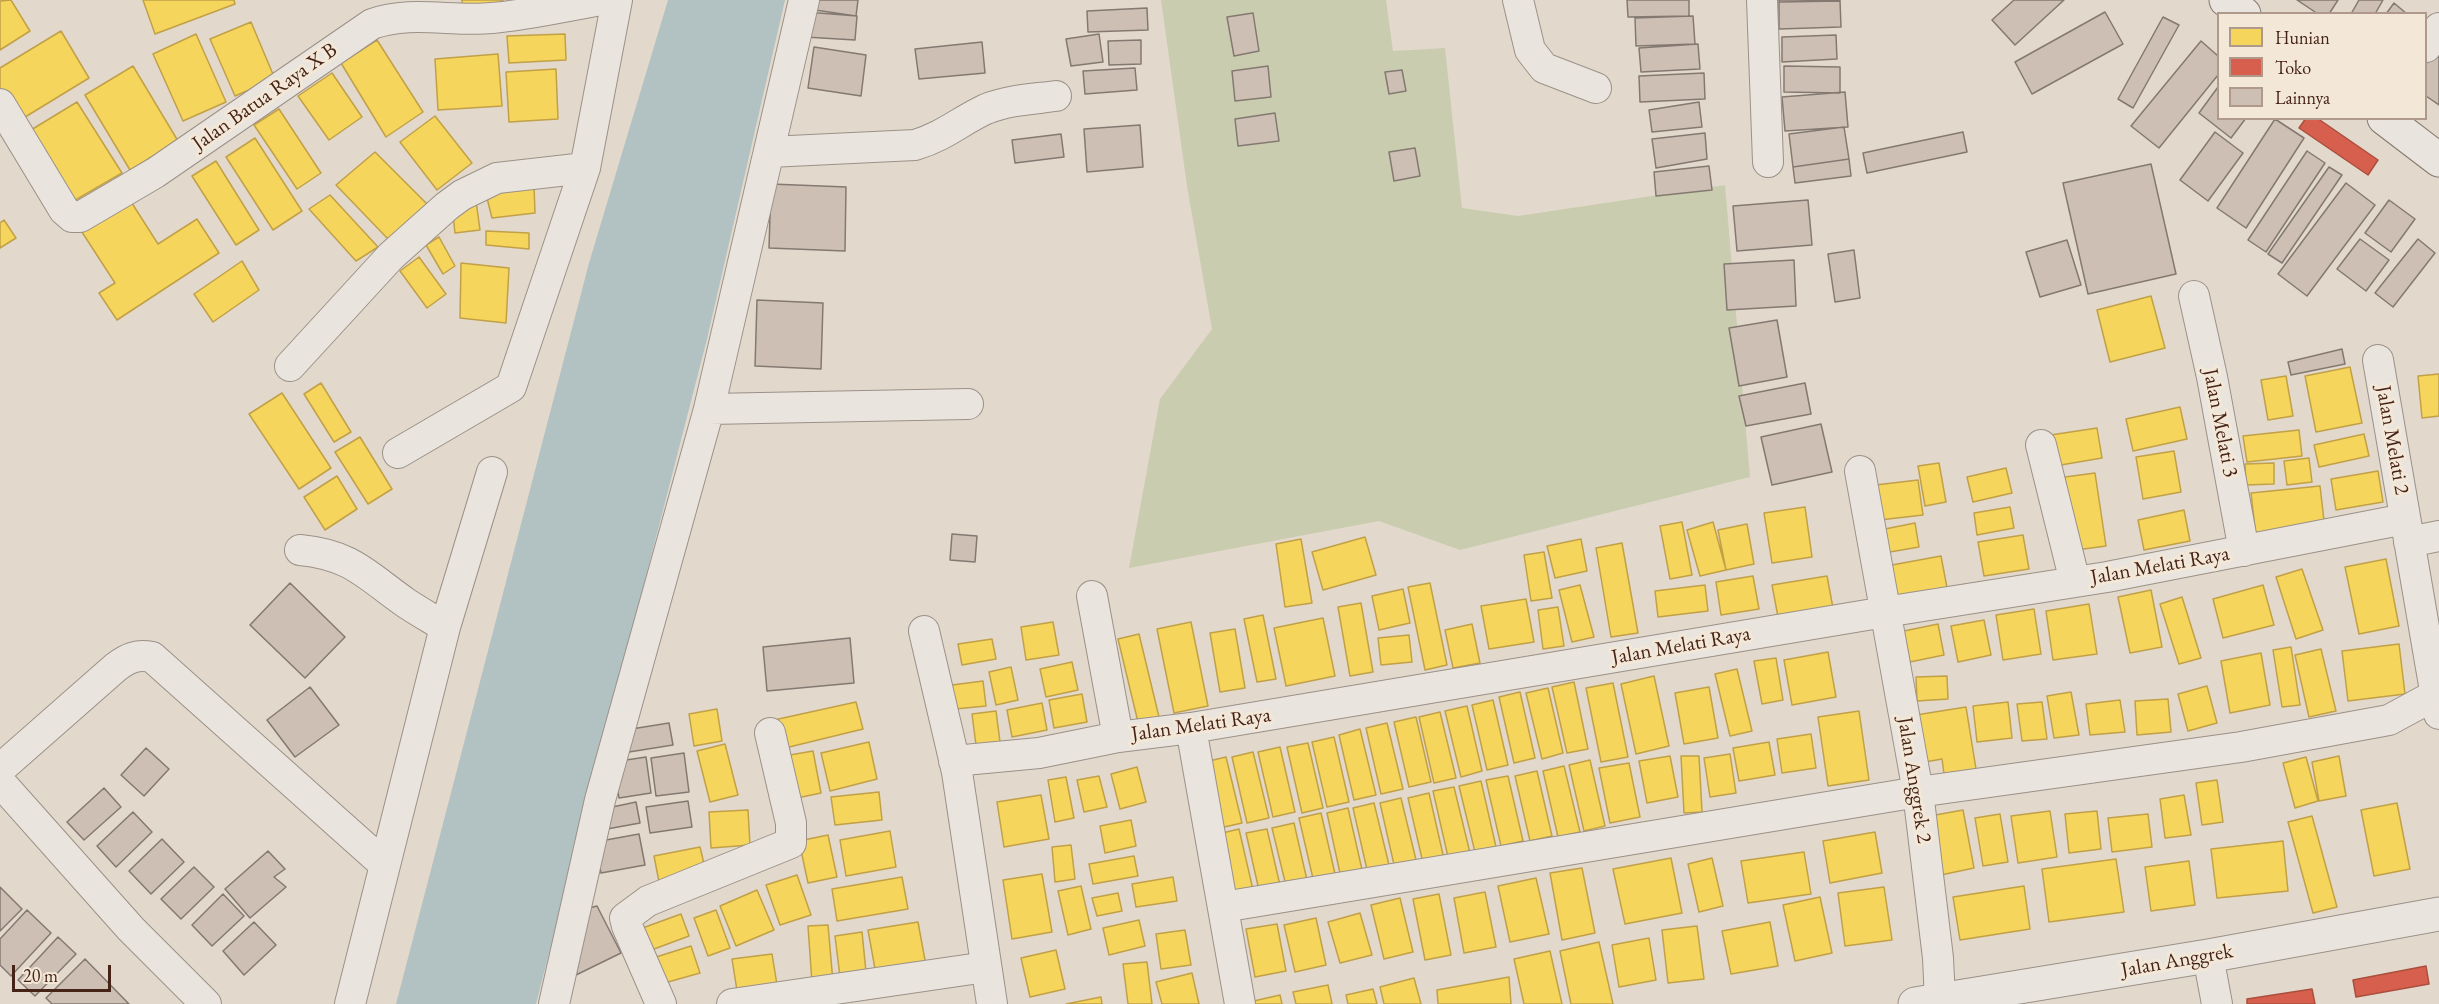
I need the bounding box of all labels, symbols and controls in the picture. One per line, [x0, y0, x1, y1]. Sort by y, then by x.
legend [2217, 12, 2427, 120]
text: Hunian [2275, 26, 2330, 49]
street label: Jalan Batua Raya X B [188, 38, 342, 156]
text: Toko [2275, 56, 2311, 79]
text: Lainnya [2275, 86, 2330, 109]
street label: Jalan Melati 3 [2197, 366, 2243, 480]
street label: Jalan Melati 2 [2370, 383, 2414, 497]
street label: Jalan Melati Raya [2089, 541, 2231, 591]
street label: Jalan Melati Raya [1610, 621, 1752, 671]
street label: Jalan Melati Raya [1130, 703, 1272, 747]
street label: Jalan Anggrek 2 [1892, 715, 1936, 845]
street label: Jalan Anggrek [2119, 939, 2235, 983]
scale bar [15, 953, 114, 991]
text: 20 m [23, 964, 58, 987]

